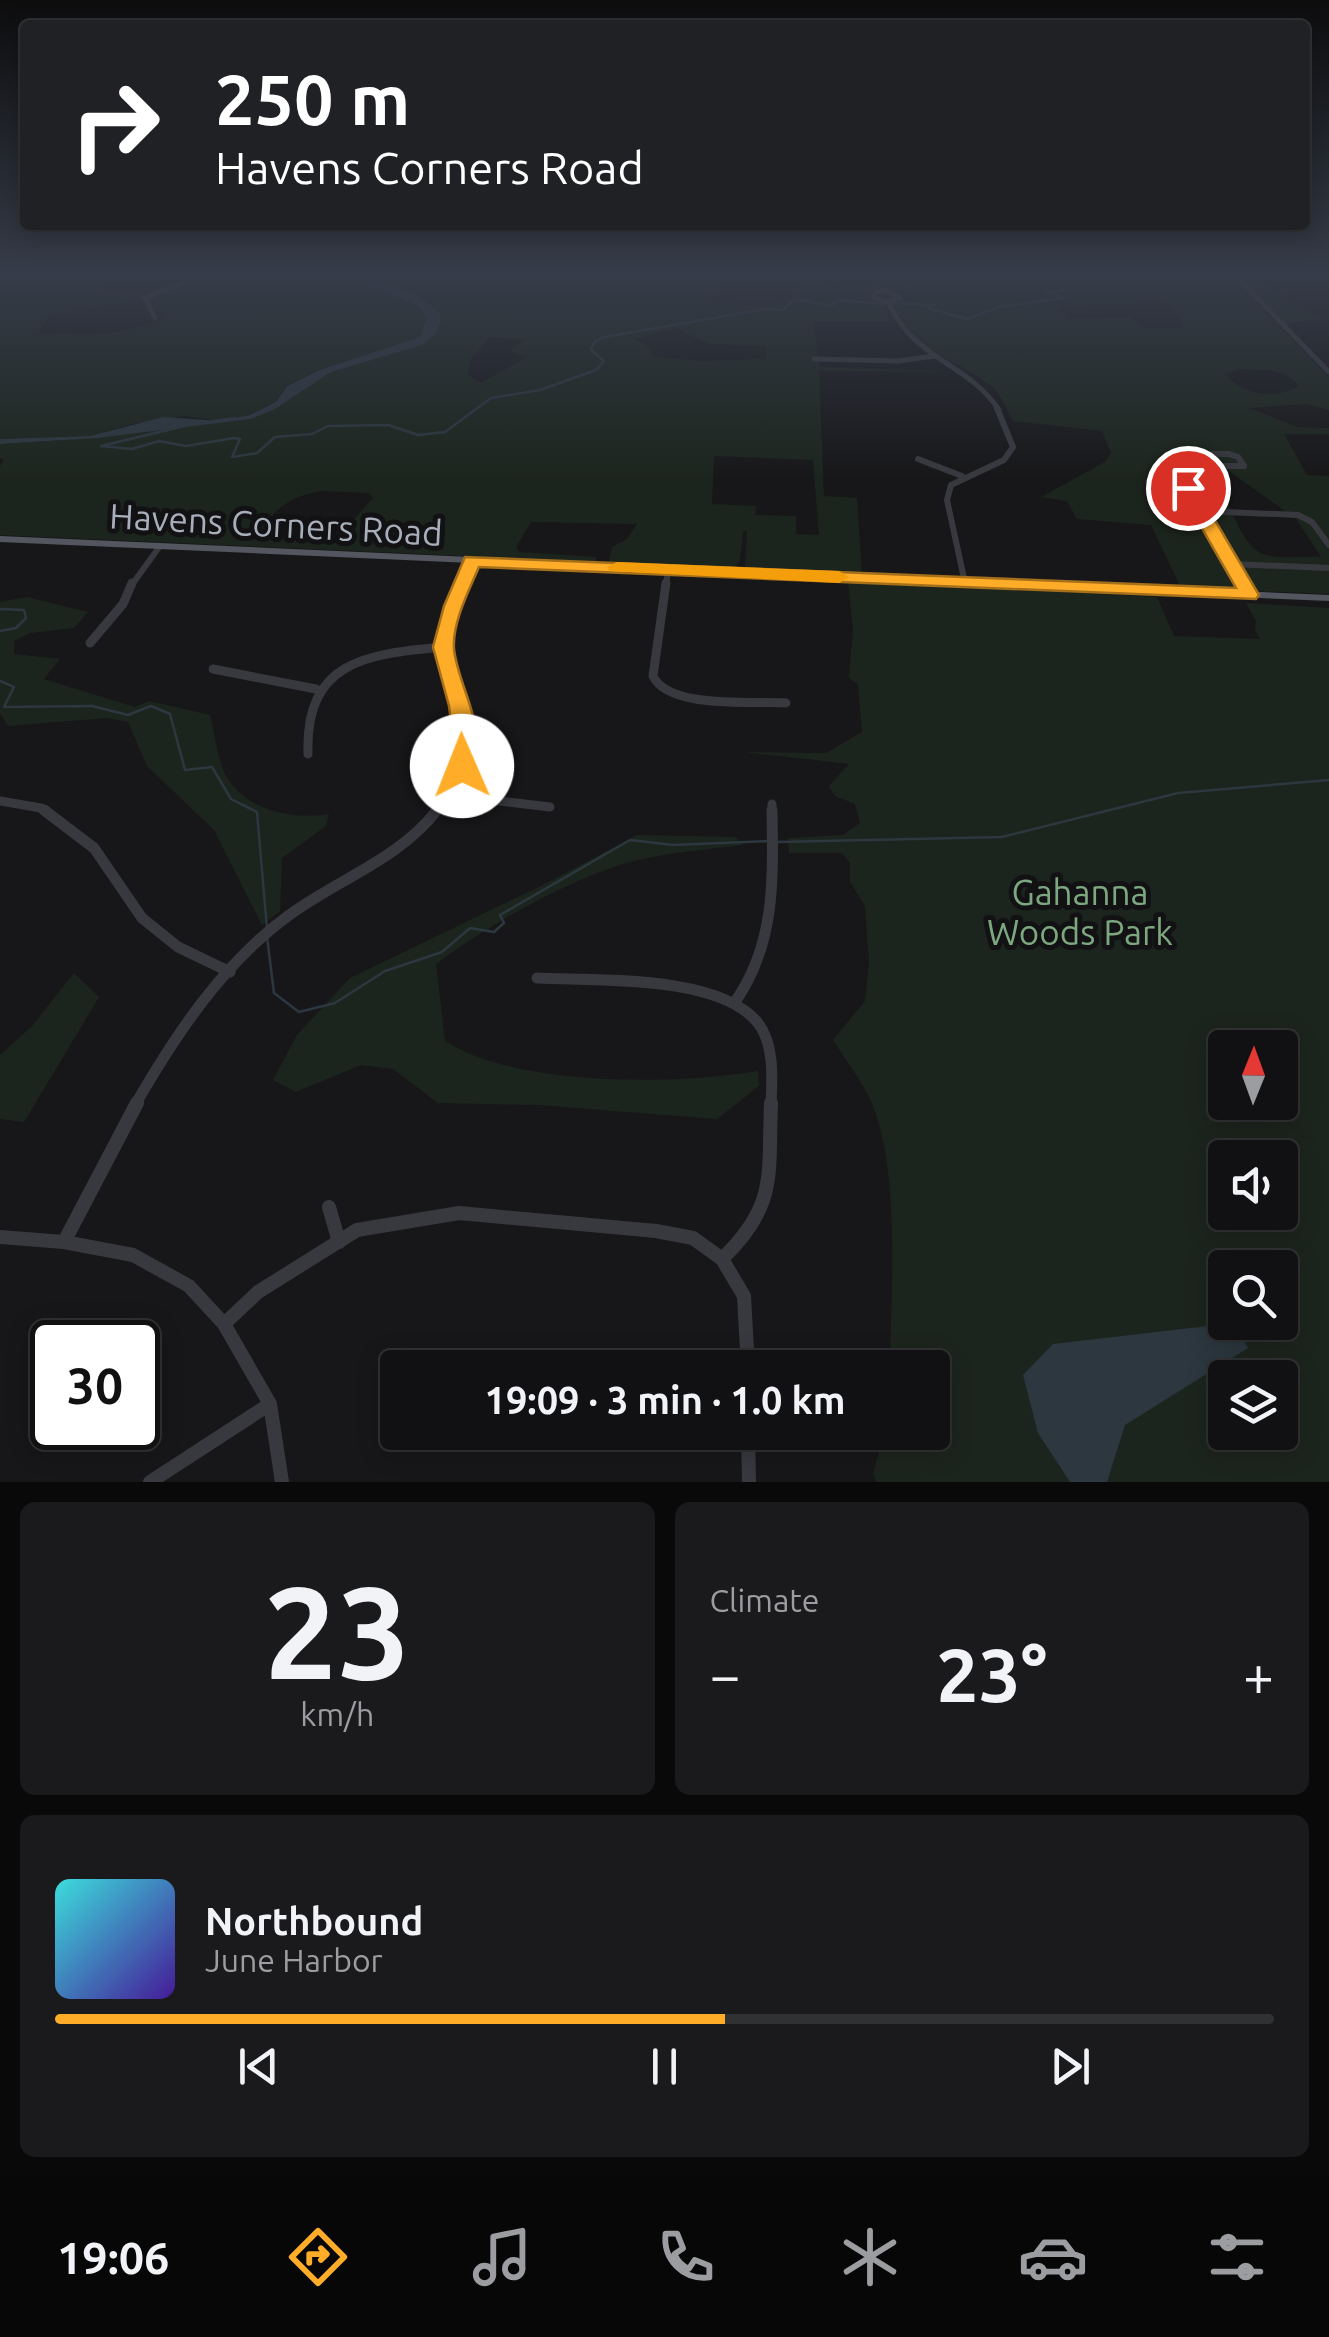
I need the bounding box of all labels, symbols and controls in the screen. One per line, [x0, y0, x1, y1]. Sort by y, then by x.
icon: right [50, 60, 180, 190]
text: 250 m [215, 60, 410, 138]
text: Havens Corners Road [215, 142, 644, 193]
pin [1146, 446, 1231, 531]
icon: arrive [1161, 461, 1216, 516]
street label: Havens Corners Road [108, 495, 444, 553]
position arrow [410, 714, 514, 818]
park label: Gahanna Woods Park [987, 872, 1173, 952]
north arrow [1208, 1030, 1298, 1120]
map controls [1208, 1030, 1298, 1450]
button: sound [1208, 1140, 1298, 1230]
button: search [1208, 1250, 1298, 1340]
speed limit sign: 30 [30, 1320, 160, 1450]
button: layers [1208, 1360, 1298, 1450]
text: 19:09 · 3 min · 1.0 km [484, 1379, 846, 1421]
text: 23 [264, 1558, 411, 1704]
text: Climate [710, 1582, 820, 1618]
text: 23° [936, 1632, 1047, 1716]
text: − [710, 1644, 741, 1705]
text: + [1243, 1644, 1274, 1705]
text: km/h [300, 1696, 374, 1732]
text: Northbound [205, 1900, 423, 1942]
text: June Harbor [205, 1942, 383, 1978]
icon: previous [231, 2039, 286, 2094]
icon: pause [637, 2039, 692, 2094]
icon: next [1043, 2039, 1098, 2094]
icon: directions [283, 2222, 353, 2292]
icon: music [467, 2222, 537, 2292]
icon: phone [651, 2222, 721, 2292]
icon: climate [835, 2222, 905, 2292]
icon: car [1018, 2222, 1088, 2292]
icon: filters [1202, 2222, 1272, 2292]
text: 19:06 [57, 2232, 169, 2283]

